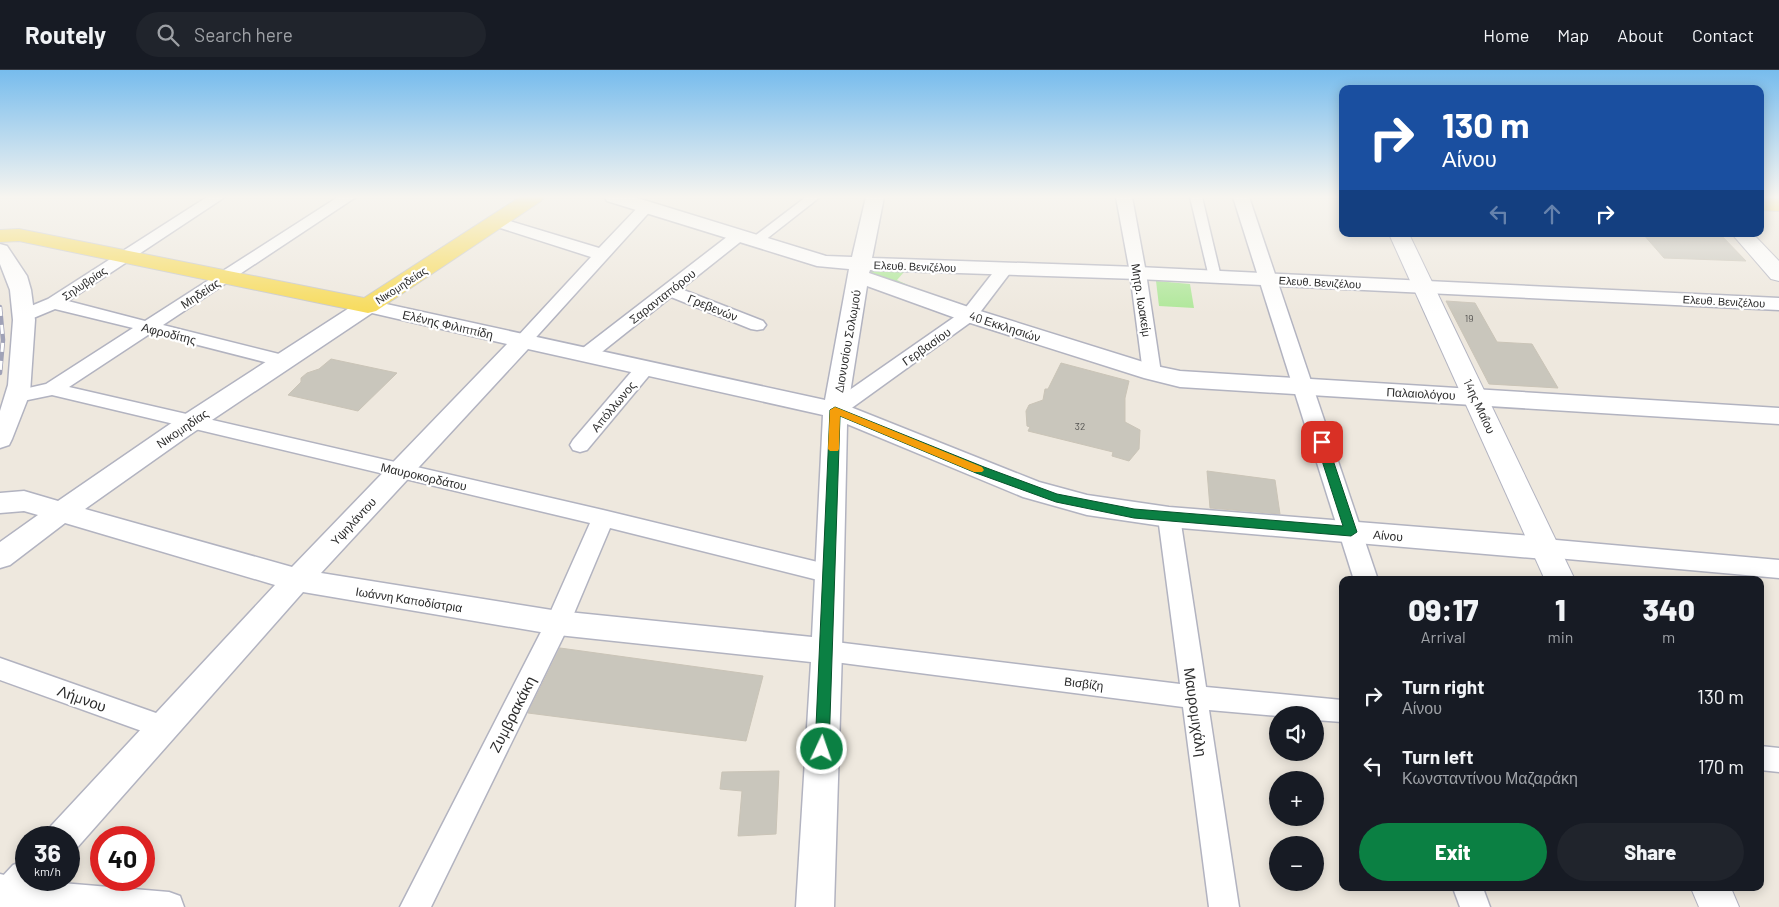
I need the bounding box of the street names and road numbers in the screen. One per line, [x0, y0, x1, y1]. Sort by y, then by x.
street label: Ελευθ. Βενιζέλου [874, 258, 956, 274]
street label: Μητρ. Ιωακείμ [1128, 262, 1155, 338]
street label: Σηλυβρίας [59, 263, 109, 303]
street label: Νικομηδείας [373, 263, 429, 307]
street label: Σαρανταπόρου [626, 266, 698, 327]
street label: Ελευθ. Βενιζέλου [1278, 273, 1362, 291]
street label: Μηδείας [178, 275, 223, 312]
street label: Διονυσίου Σολωμού [831, 289, 863, 393]
street label: Γρεβενών [686, 291, 740, 324]
street label: Ελευθ. Βενιζέλου [1682, 292, 1766, 310]
street label: Ελένης Φιλιππίδη [401, 307, 495, 342]
street label: 40 Εκκλησιών [967, 308, 1042, 345]
street label: Αφροδίτης [140, 319, 198, 348]
street label: Γερβασίου [899, 324, 953, 369]
street label: 14ης Μαΐου [1460, 377, 1499, 436]
street label: Απόλλωνος [588, 378, 639, 435]
street label: Παλαιολόγου [1386, 384, 1456, 403]
street label: Νικομηδίας [154, 406, 211, 451]
street label: Μαυροκορδάτου [379, 459, 468, 494]
street label: Υψηλάντου [327, 494, 379, 548]
street label: Αίνου [1372, 527, 1404, 543]
street label: Ιωάννη Καποδίστρια [354, 584, 463, 615]
street label: Μαυρομιχάλη [1181, 666, 1211, 758]
street label: Ζυμβρακάκη [485, 673, 539, 755]
street label: Βισβίζη [1063, 674, 1104, 693]
street label: Λήμνου [55, 681, 109, 715]

